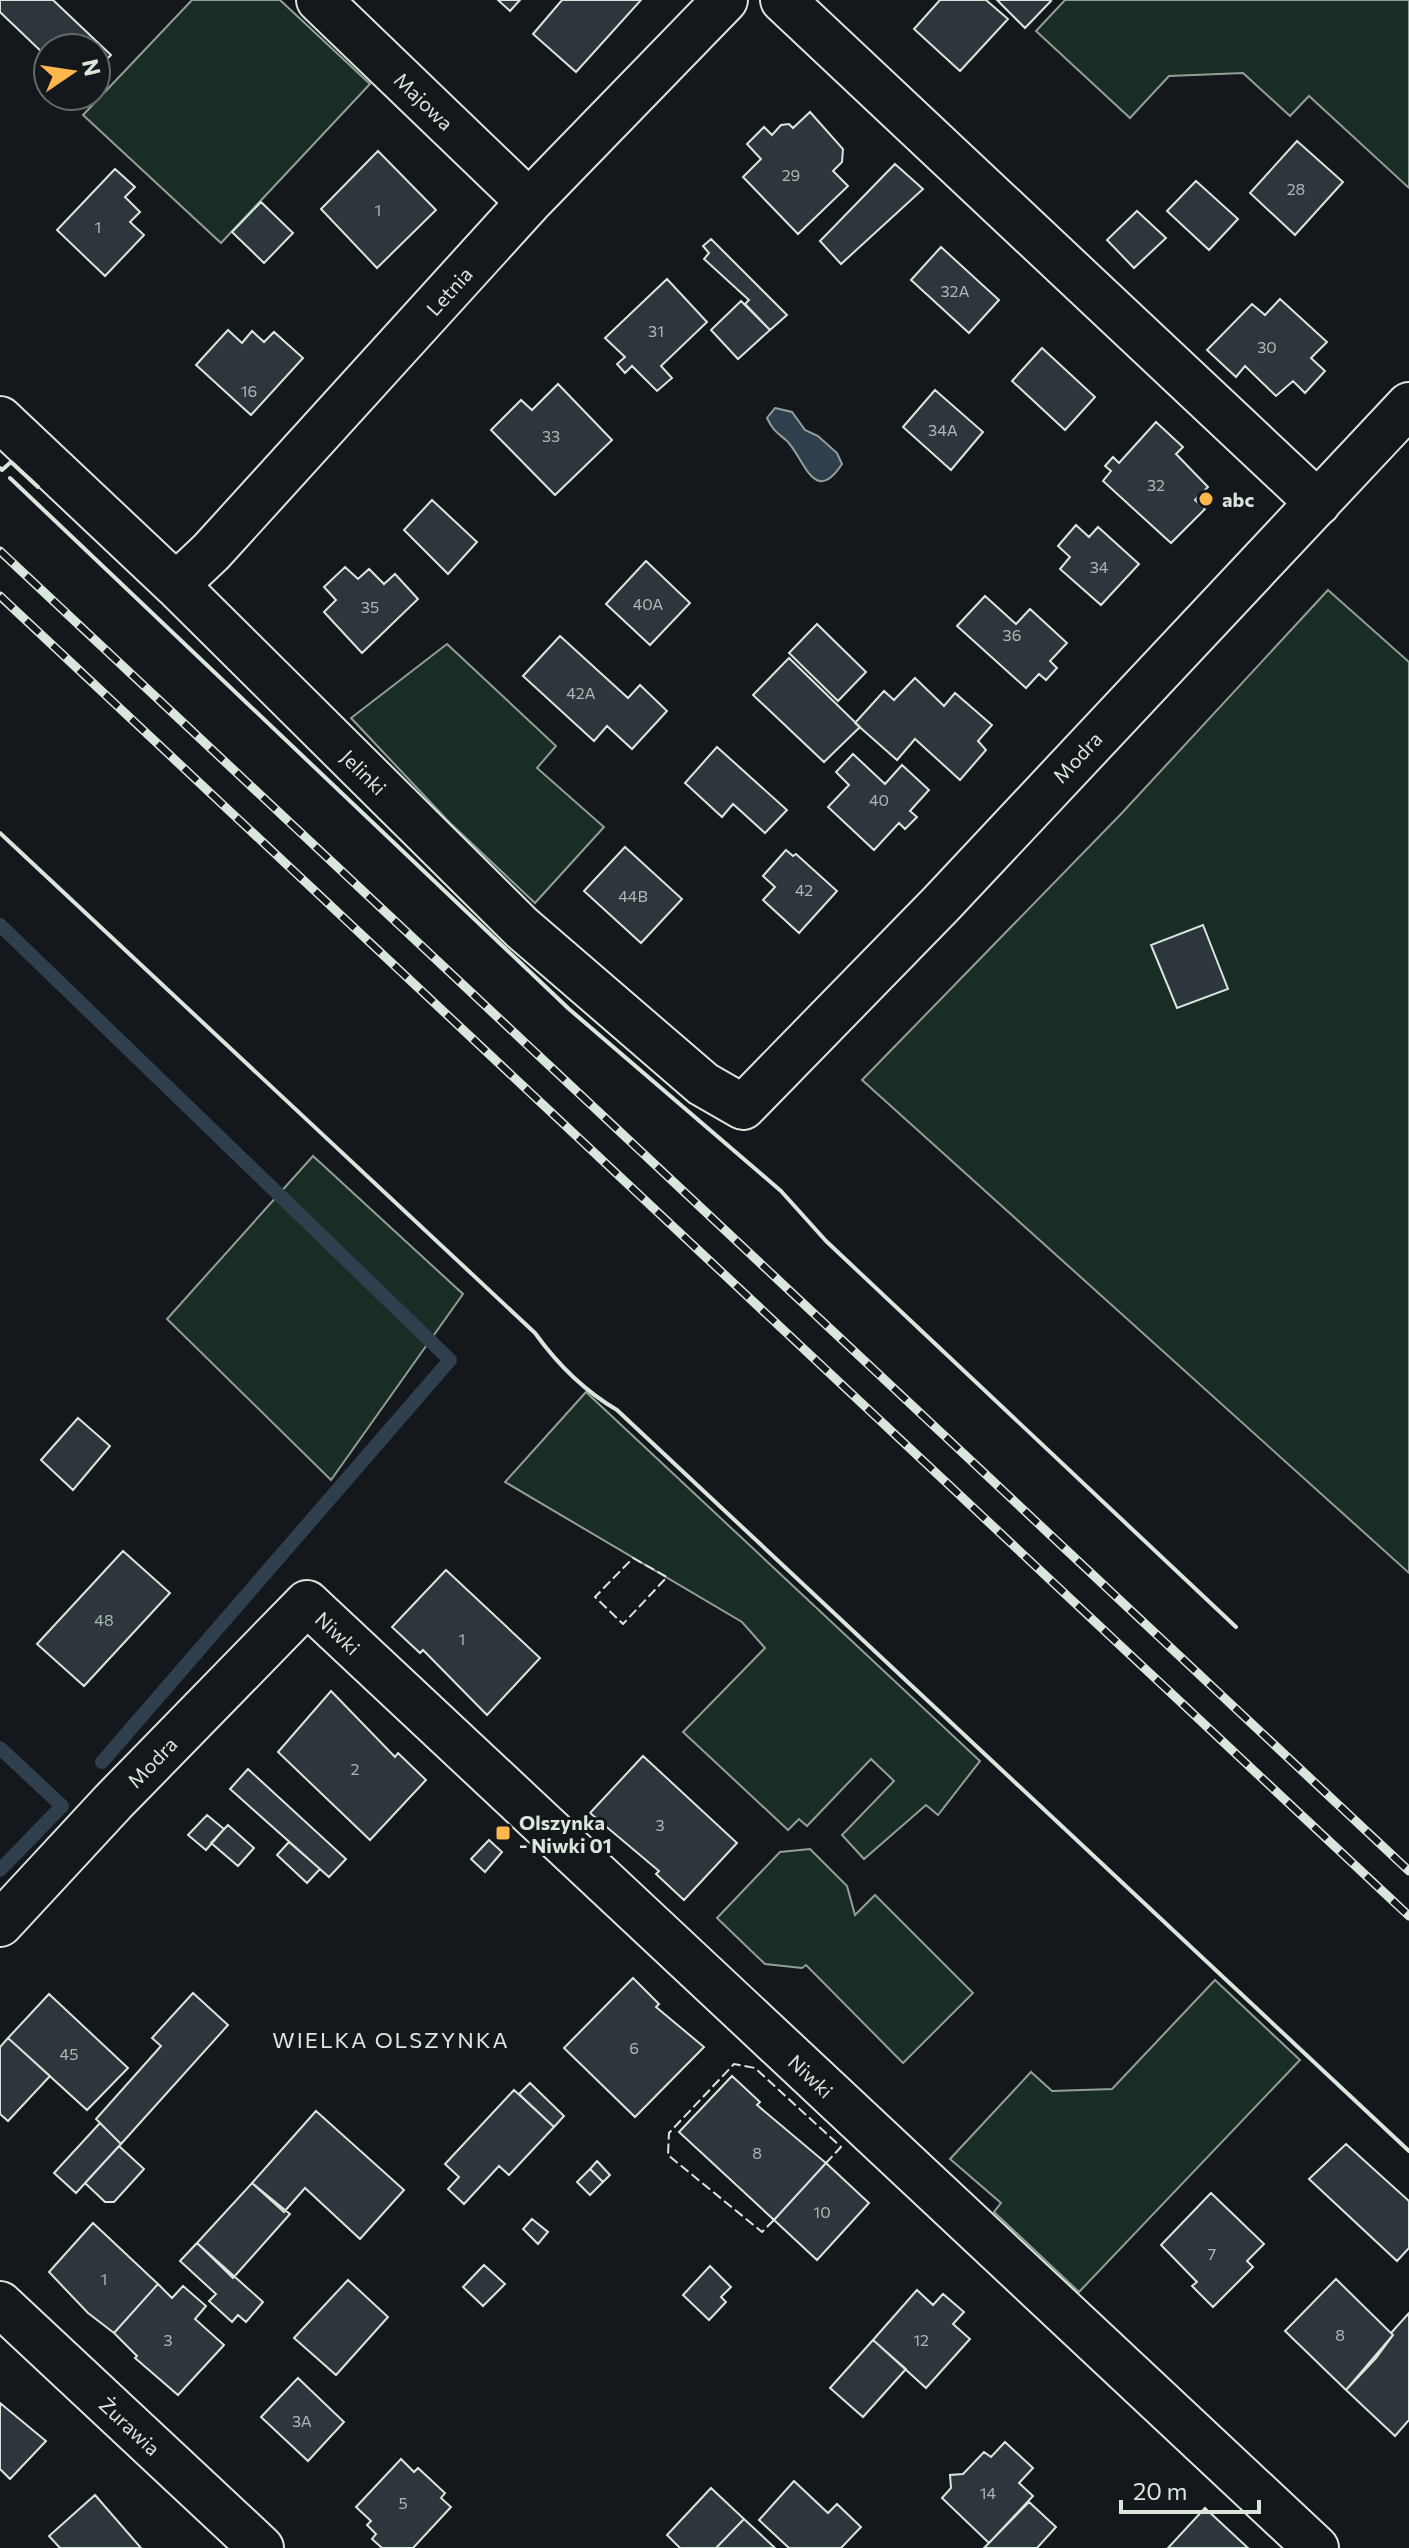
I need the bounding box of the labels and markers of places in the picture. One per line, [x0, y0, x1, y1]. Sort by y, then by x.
place label: abc [1222, 487, 1254, 511]
marker: abc [1197, 490, 1215, 508]
place label: Olszynka - Niwki 01 [519, 1810, 612, 1857]
marker: Olszynka - Niwki 01 [494, 1824, 512, 1842]

